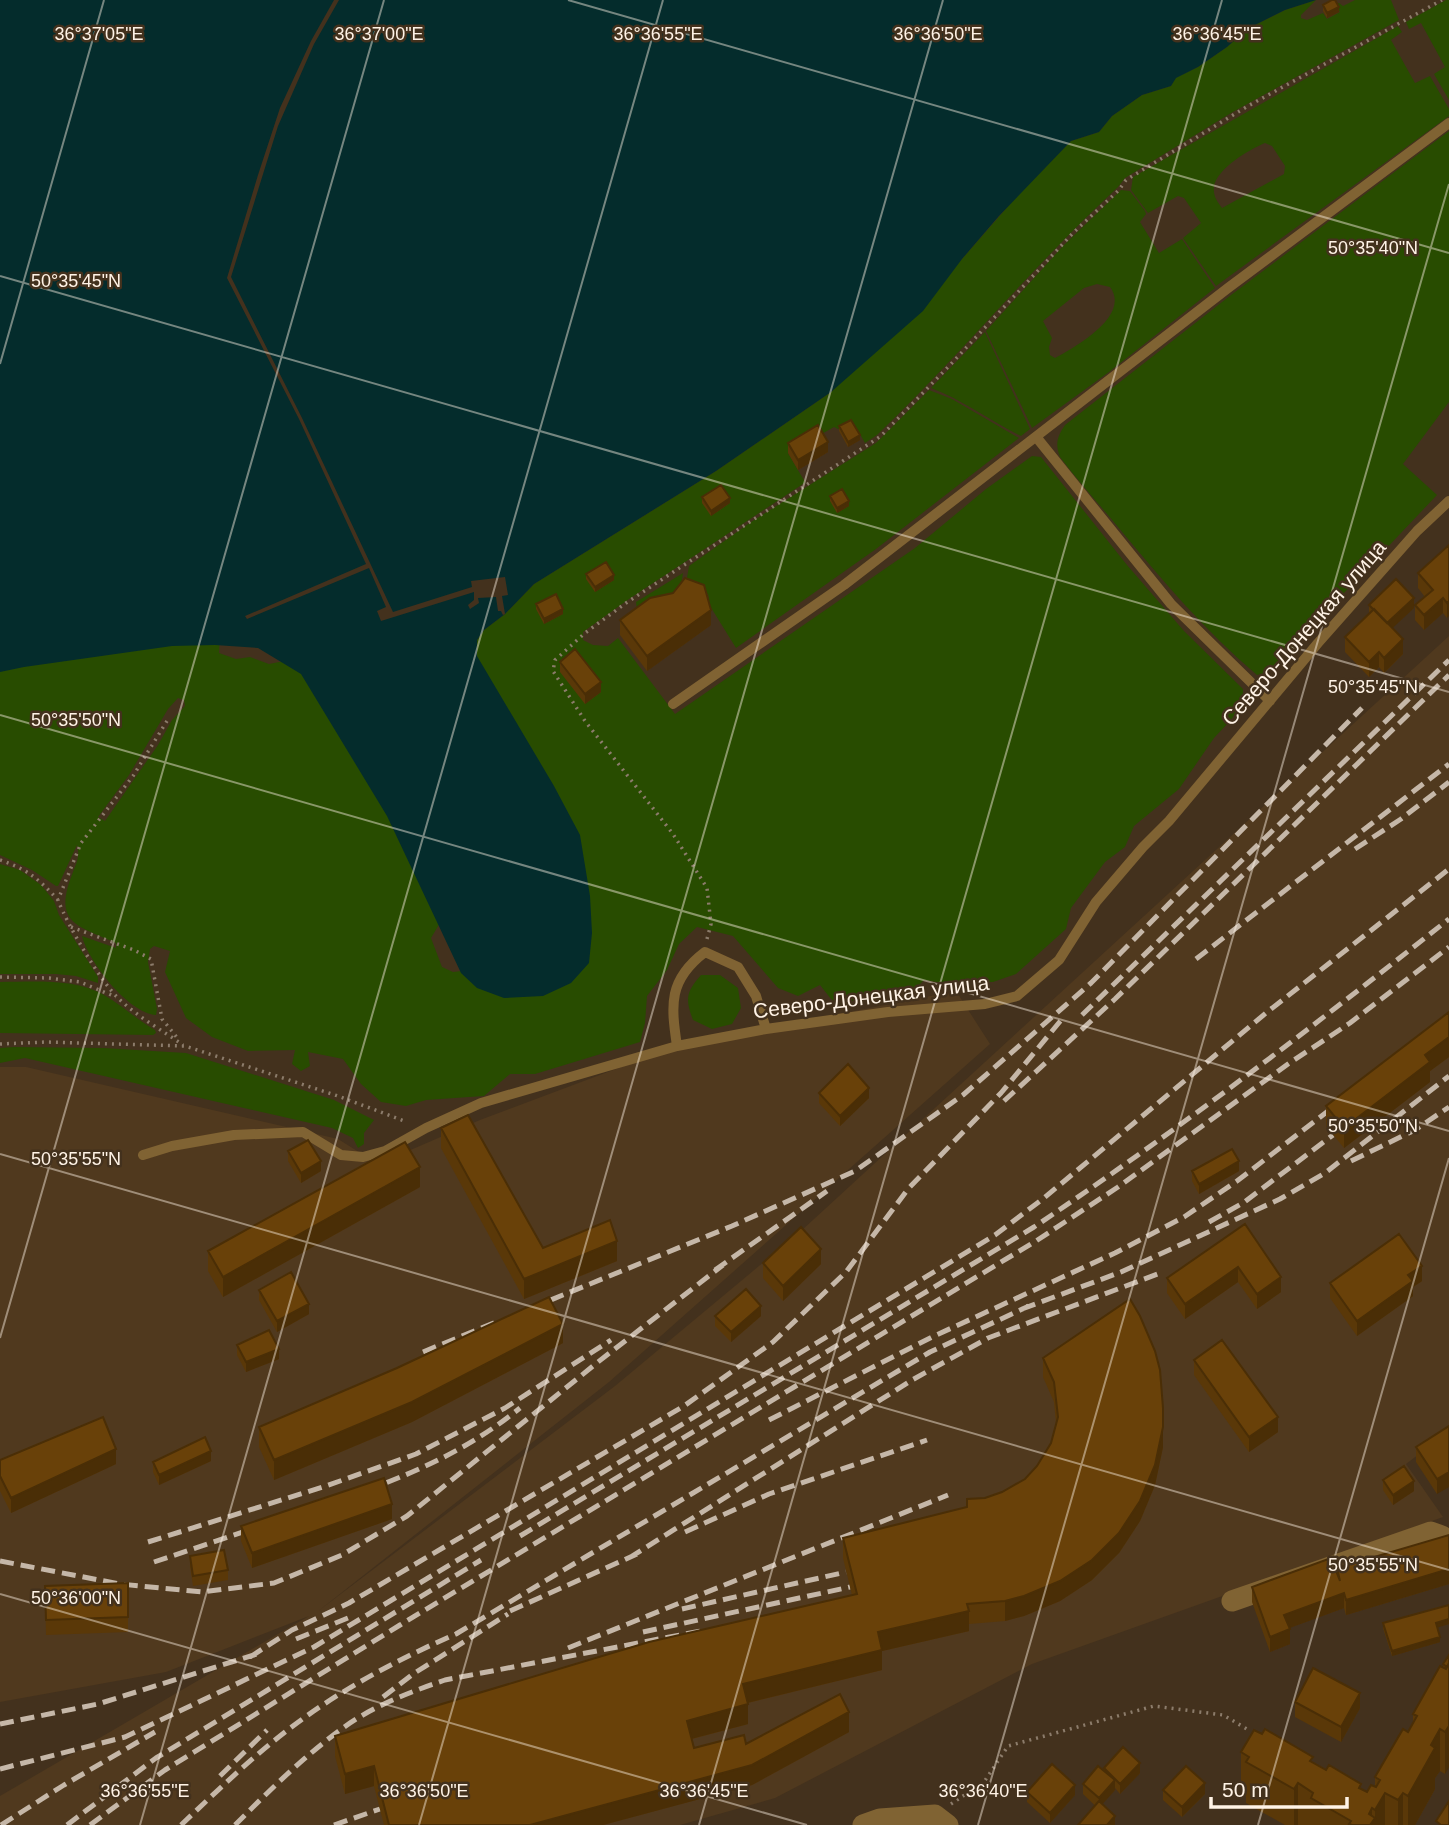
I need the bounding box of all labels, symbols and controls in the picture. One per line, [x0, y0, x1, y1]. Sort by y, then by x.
text: 36°37'05"E [54, 24, 144, 44]
text: 36°37'00"E [334, 24, 424, 44]
text: 36°36'55"E [613, 24, 703, 44]
text: 36°36'50"E [893, 24, 983, 44]
text: 36°36'45"E [1172, 24, 1262, 44]
text: 50°35'40"N [1328, 238, 1418, 258]
text: 50°35'45"N [31, 271, 121, 291]
street label: Северо-Донецкая улица [1217, 535, 1390, 730]
text: 50°35'45"N [1328, 677, 1418, 697]
text: 50°35'50"N [31, 710, 121, 730]
street label: Северо-Донецкая улица [752, 971, 991, 1022]
text: 50°35'50"N [1328, 1116, 1418, 1136]
text: 50°35'55"N [31, 1149, 121, 1169]
text: 50°35'55"N [1328, 1555, 1418, 1575]
text: 50°36'00"N [31, 1588, 121, 1608]
scale bar [1211, 1766, 1348, 1810]
text: 50 m [1222, 1778, 1269, 1801]
text: 36°36'55"E [100, 1781, 190, 1801]
text: 36°36'50"E [379, 1781, 469, 1801]
text: 36°36'45"E [659, 1781, 749, 1801]
text: 36°36'40"E [938, 1781, 1028, 1801]

